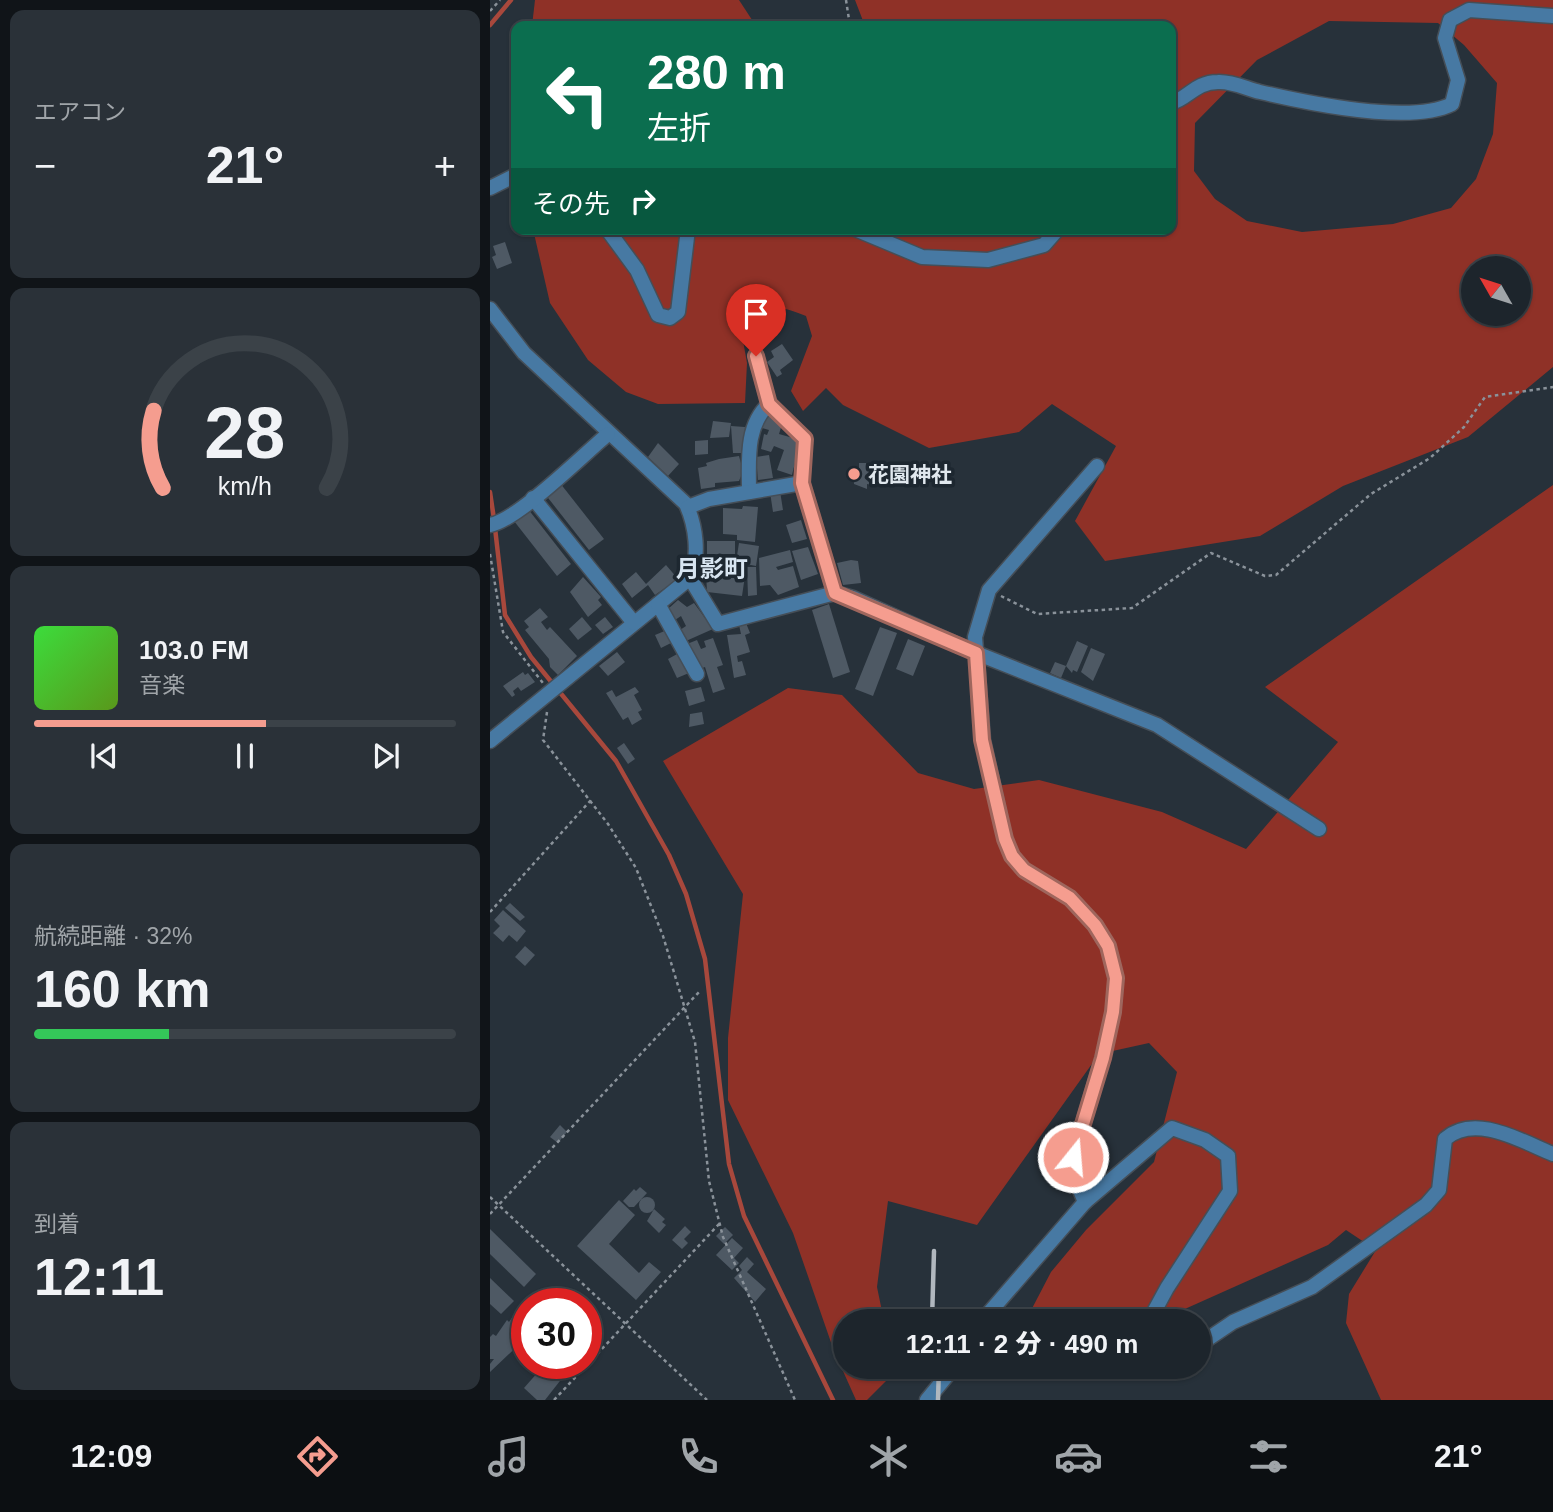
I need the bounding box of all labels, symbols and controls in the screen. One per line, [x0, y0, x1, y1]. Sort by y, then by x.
text: 280 m [647, 45, 786, 99]
icon: left [532, 49, 623, 140]
text: エアコン [34, 99, 126, 125]
text: 左折 [647, 110, 711, 146]
text: 21° [206, 136, 284, 194]
text: − [34, 145, 56, 187]
text: + [434, 145, 456, 187]
icon: right [624, 182, 662, 220]
text: その先 [532, 189, 610, 219]
north arrow [1461, 256, 1531, 326]
map controls [1461, 256, 1531, 326]
pin [726, 284, 786, 356]
icon: arrive [737, 295, 775, 333]
text: 28 [205, 392, 285, 473]
place label: 花園神社 [868, 463, 952, 486]
marker: 花園神社 [846, 466, 862, 482]
text: km/h [218, 472, 272, 500]
district label: 月影町 [676, 555, 748, 582]
text: 103.0 FM [139, 635, 249, 665]
text: 音楽 [139, 672, 185, 698]
icon: previous [85, 737, 123, 775]
icon: pause [226, 737, 264, 775]
icon: next [367, 737, 405, 775]
text: 航続距離 · 32% [34, 923, 192, 949]
text: 160 km [34, 960, 210, 1018]
position arrow [1036, 1120, 1110, 1194]
text: 到着 [34, 1211, 80, 1237]
text: 12:11 [34, 1248, 164, 1306]
speed limit sign: 30 [511, 1288, 602, 1379]
text: 12:11 · 2 分 · 490 m [906, 1329, 1138, 1359]
icon: directions [293, 1432, 342, 1481]
icon: music [484, 1432, 533, 1481]
icon: phone [674, 1432, 723, 1481]
icon: climate [864, 1432, 913, 1481]
icon: car [1054, 1432, 1103, 1481]
icon: filters [1244, 1432, 1293, 1481]
text: 12:09 [71, 1438, 152, 1474]
text: 21° [1434, 1438, 1482, 1474]

